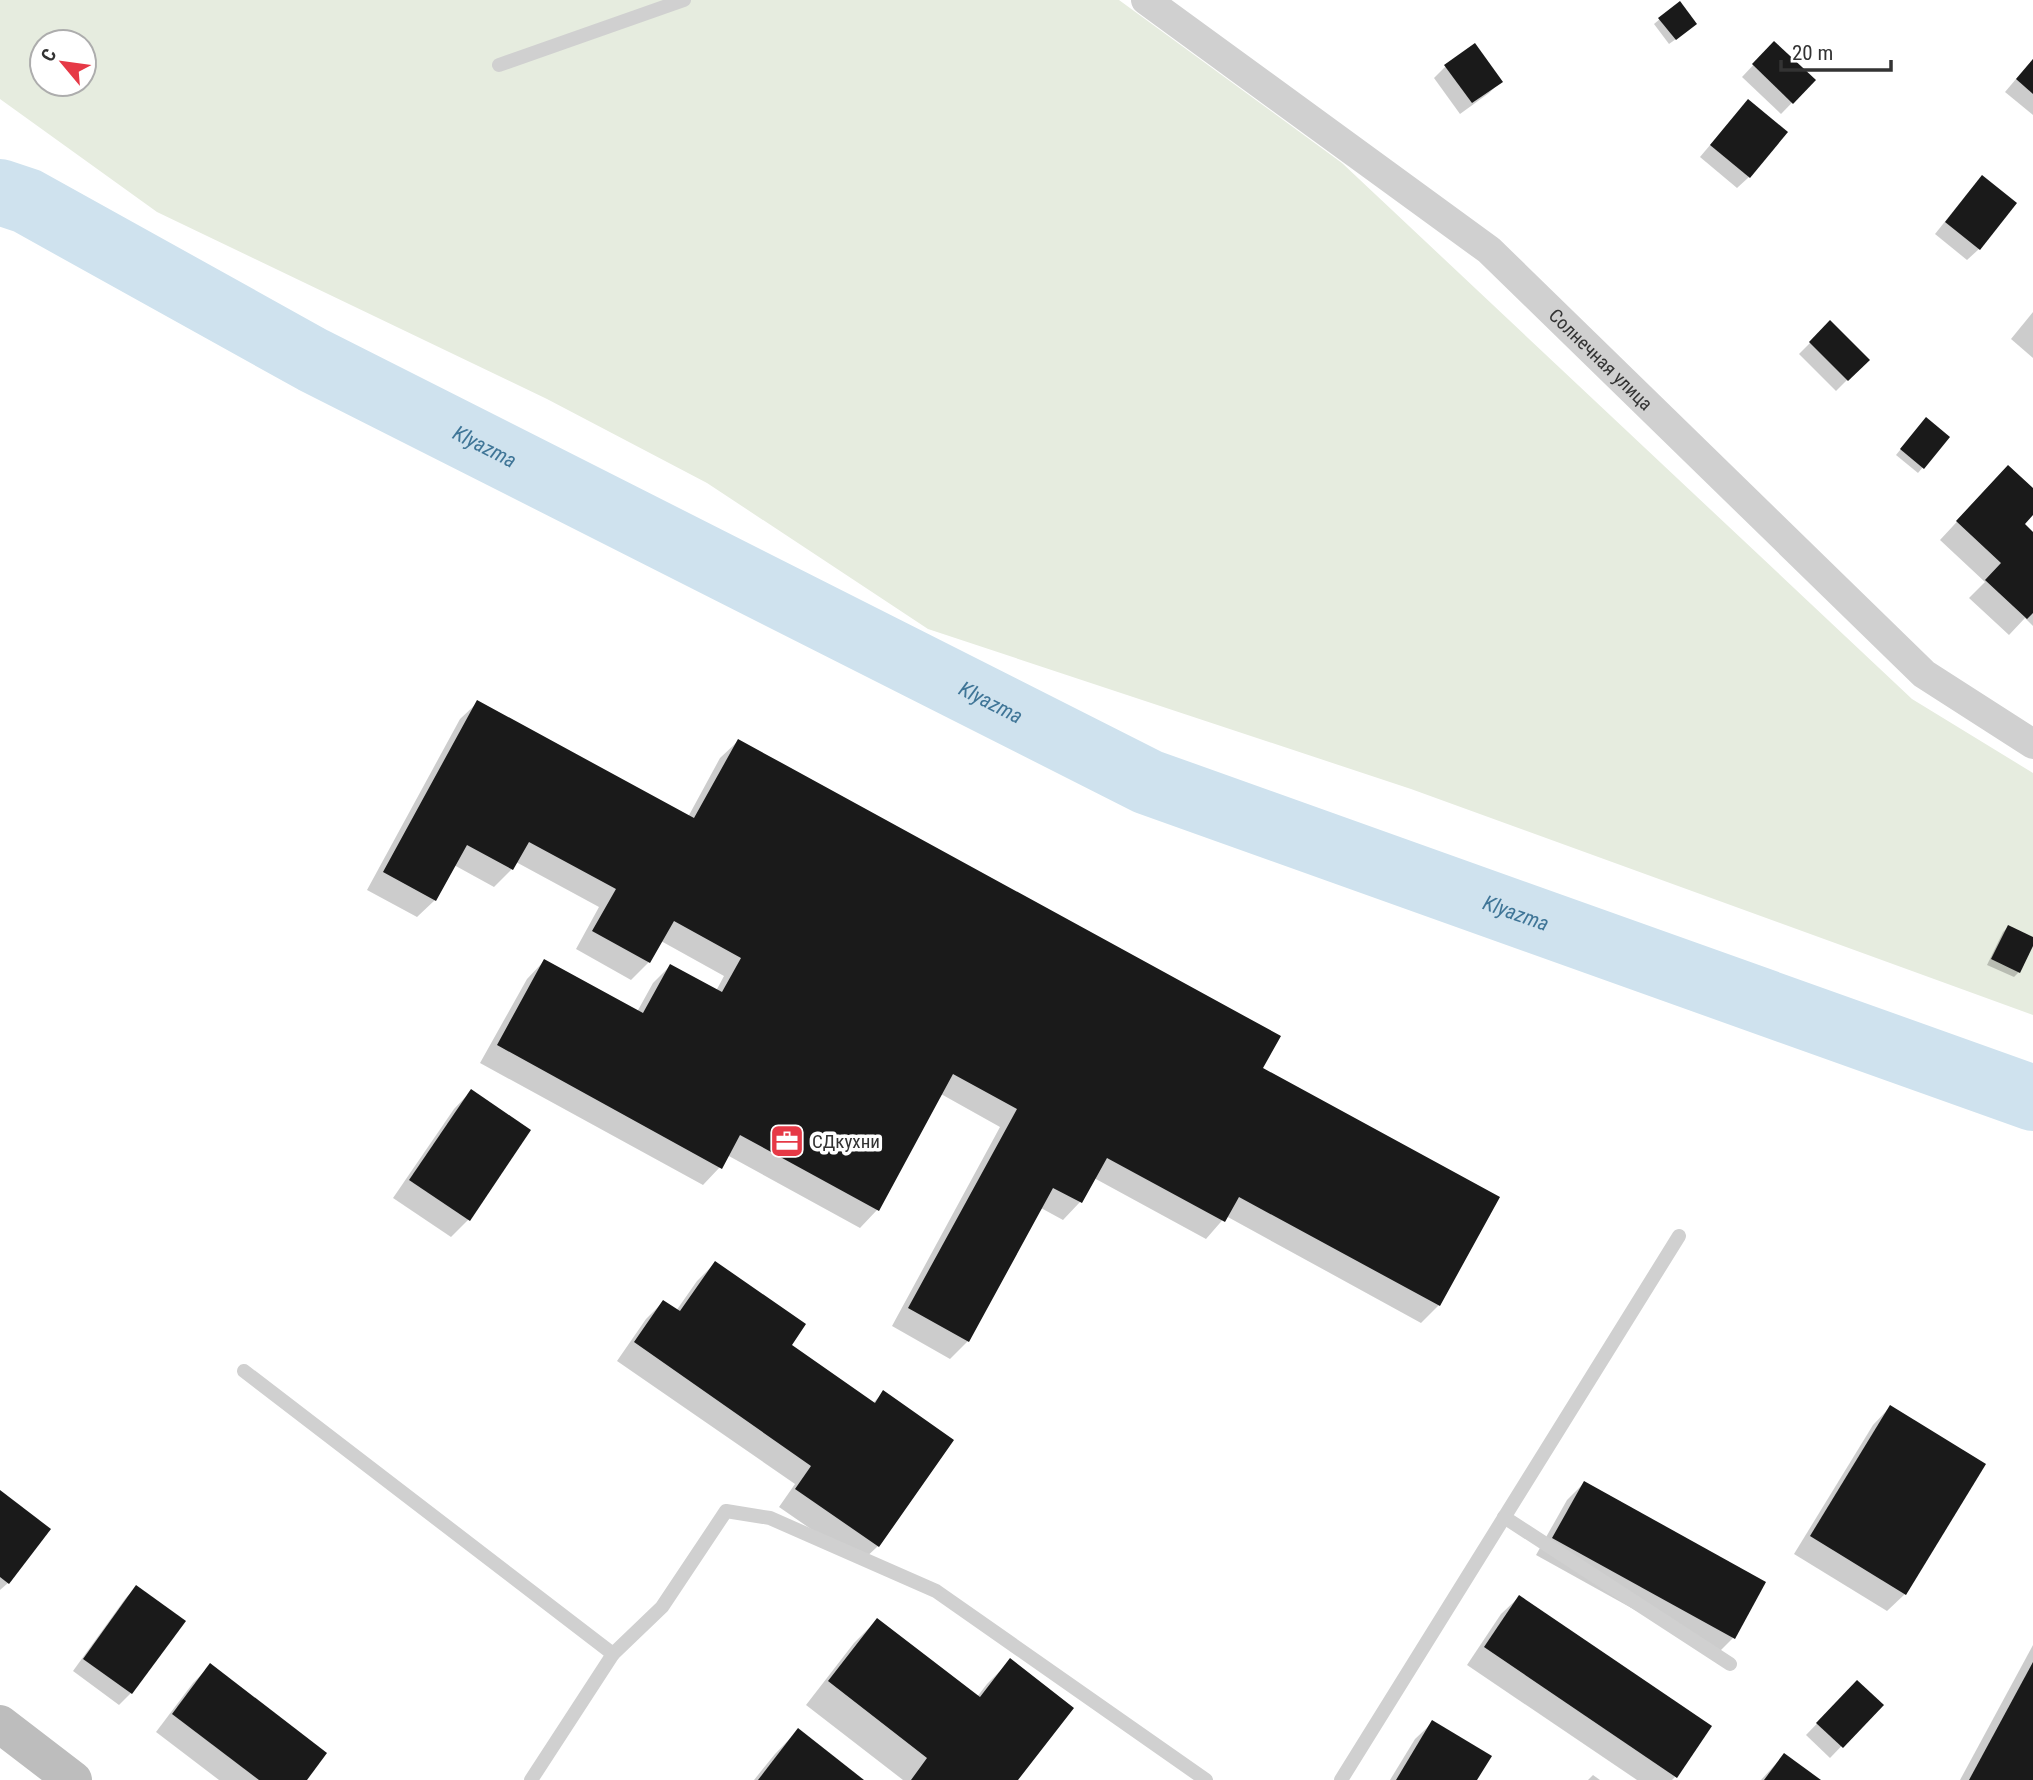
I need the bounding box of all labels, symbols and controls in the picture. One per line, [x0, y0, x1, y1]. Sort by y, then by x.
north arrow [28, 28, 98, 98]
scale bar [1781, 28, 1891, 72]
text: 20 m [1792, 41, 1833, 65]
text: С [36, 45, 61, 65]
street label: Солнечная улица [1544, 304, 1657, 415]
water label: Klyazma [449, 421, 520, 473]
water label: Klyazma [955, 676, 1026, 729]
water label: Klyazma [1480, 891, 1552, 936]
office icon: СДкухни [768, 1122, 806, 1160]
place label: СДкухни [812, 1130, 880, 1153]

